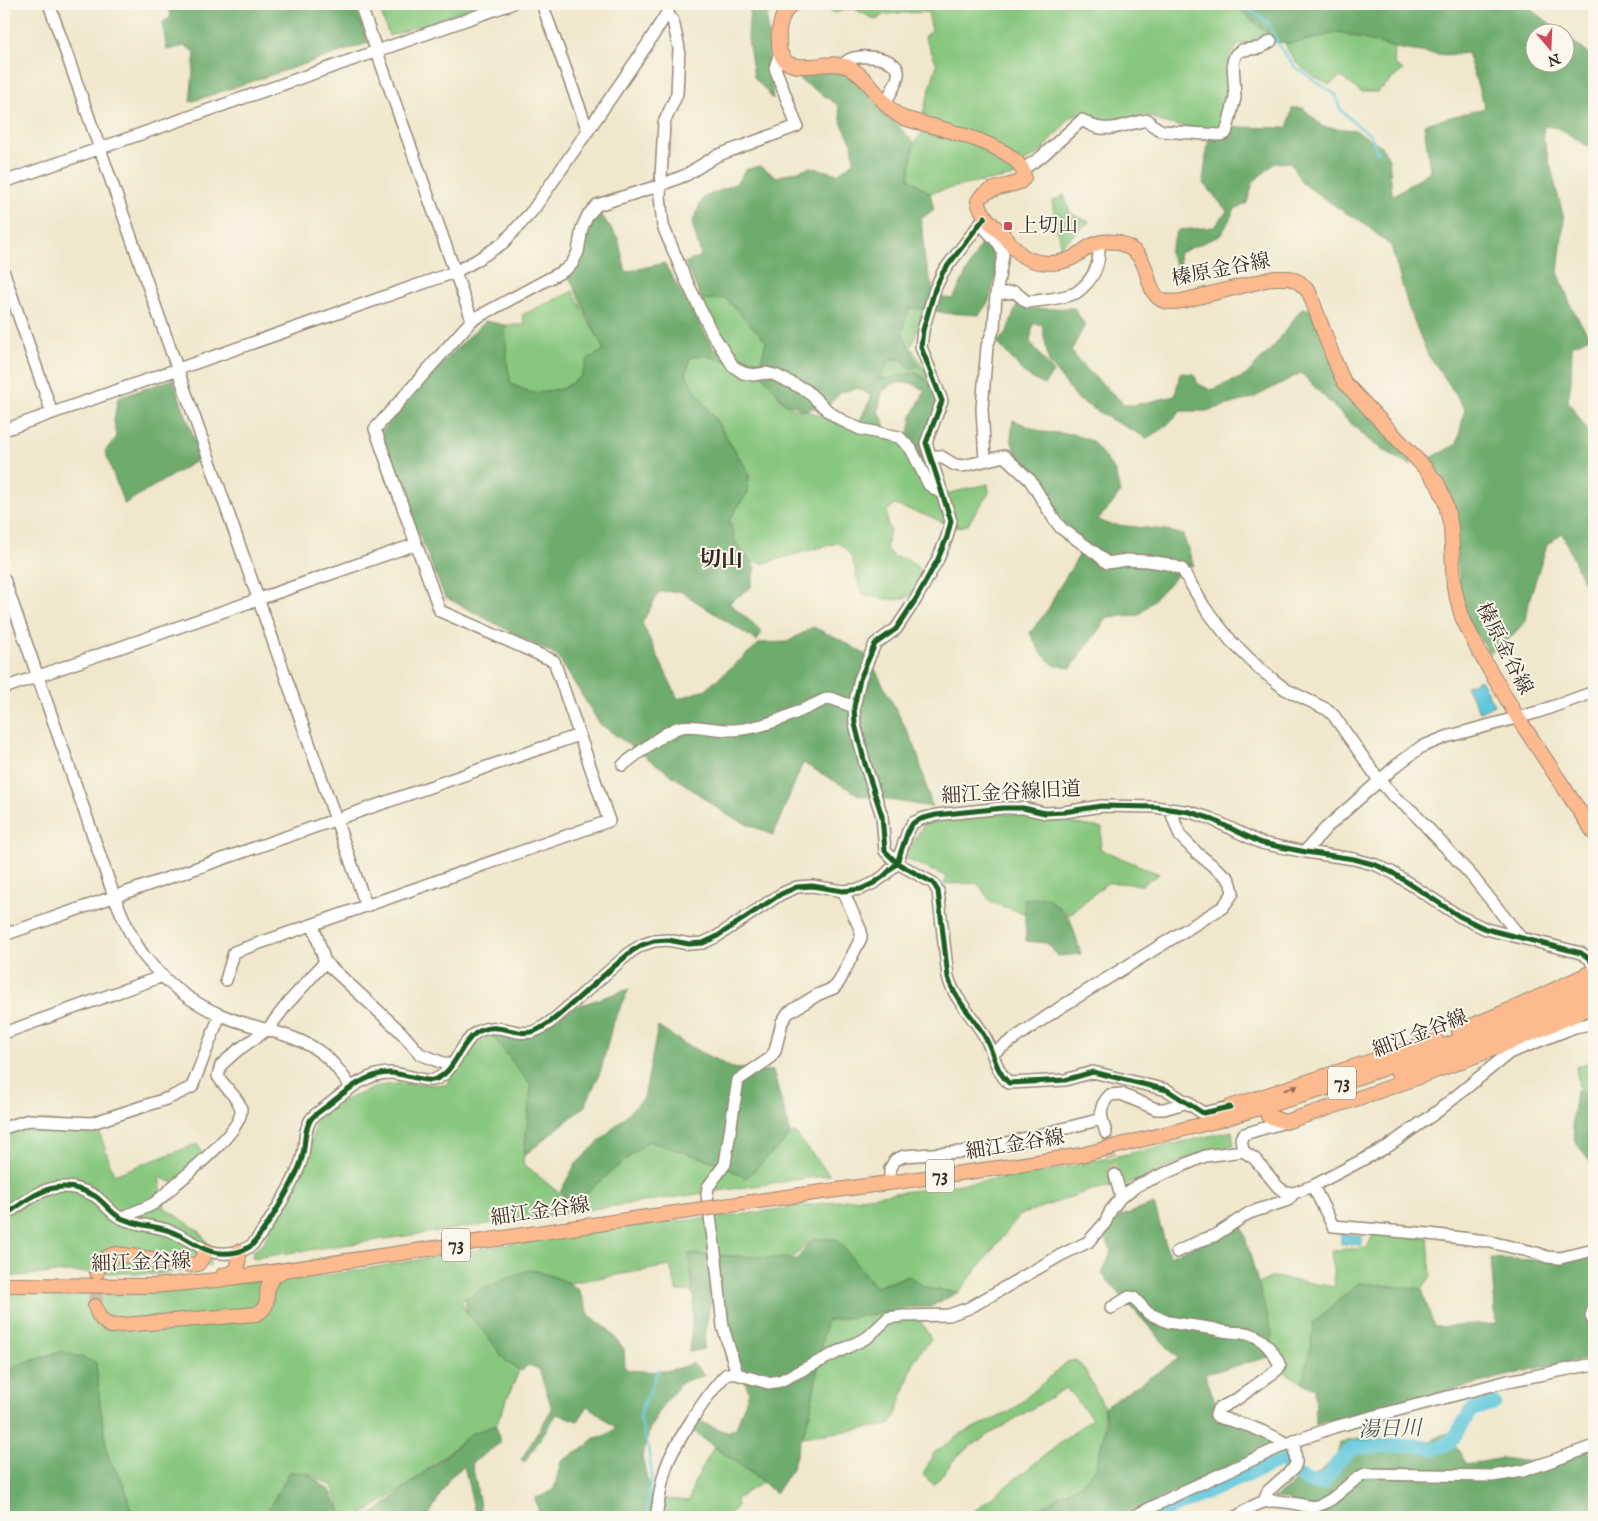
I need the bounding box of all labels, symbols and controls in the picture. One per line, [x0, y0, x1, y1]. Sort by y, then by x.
north arrow [1526, 22, 1576, 72]
text: N [1545, 49, 1564, 70]
place label: 上切山 [1018, 214, 1078, 239]
marker: 上切山 [1002, 220, 1014, 232]
street label: 榛原金谷線 [1170, 248, 1272, 292]
district label: 切山 [699, 546, 743, 574]
street label: 榛原金谷線 [1470, 599, 1538, 699]
street label: 細江金谷線旧道 [940, 777, 1082, 809]
street label: 細江金谷線 [1369, 1004, 1471, 1064]
road number: 73 [1328, 1066, 1356, 1100]
one-way arrow [1284, 1084, 1299, 1092]
street label: 細江金谷線 [964, 1125, 1066, 1165]
road number: 73 [926, 1160, 954, 1192]
street label: 細江金谷線 [489, 1193, 591, 1231]
road number: 73 [442, 1228, 470, 1262]
street label: 細江金谷線 [91, 1249, 191, 1277]
water label: 湯日川 [1358, 1415, 1424, 1445]

